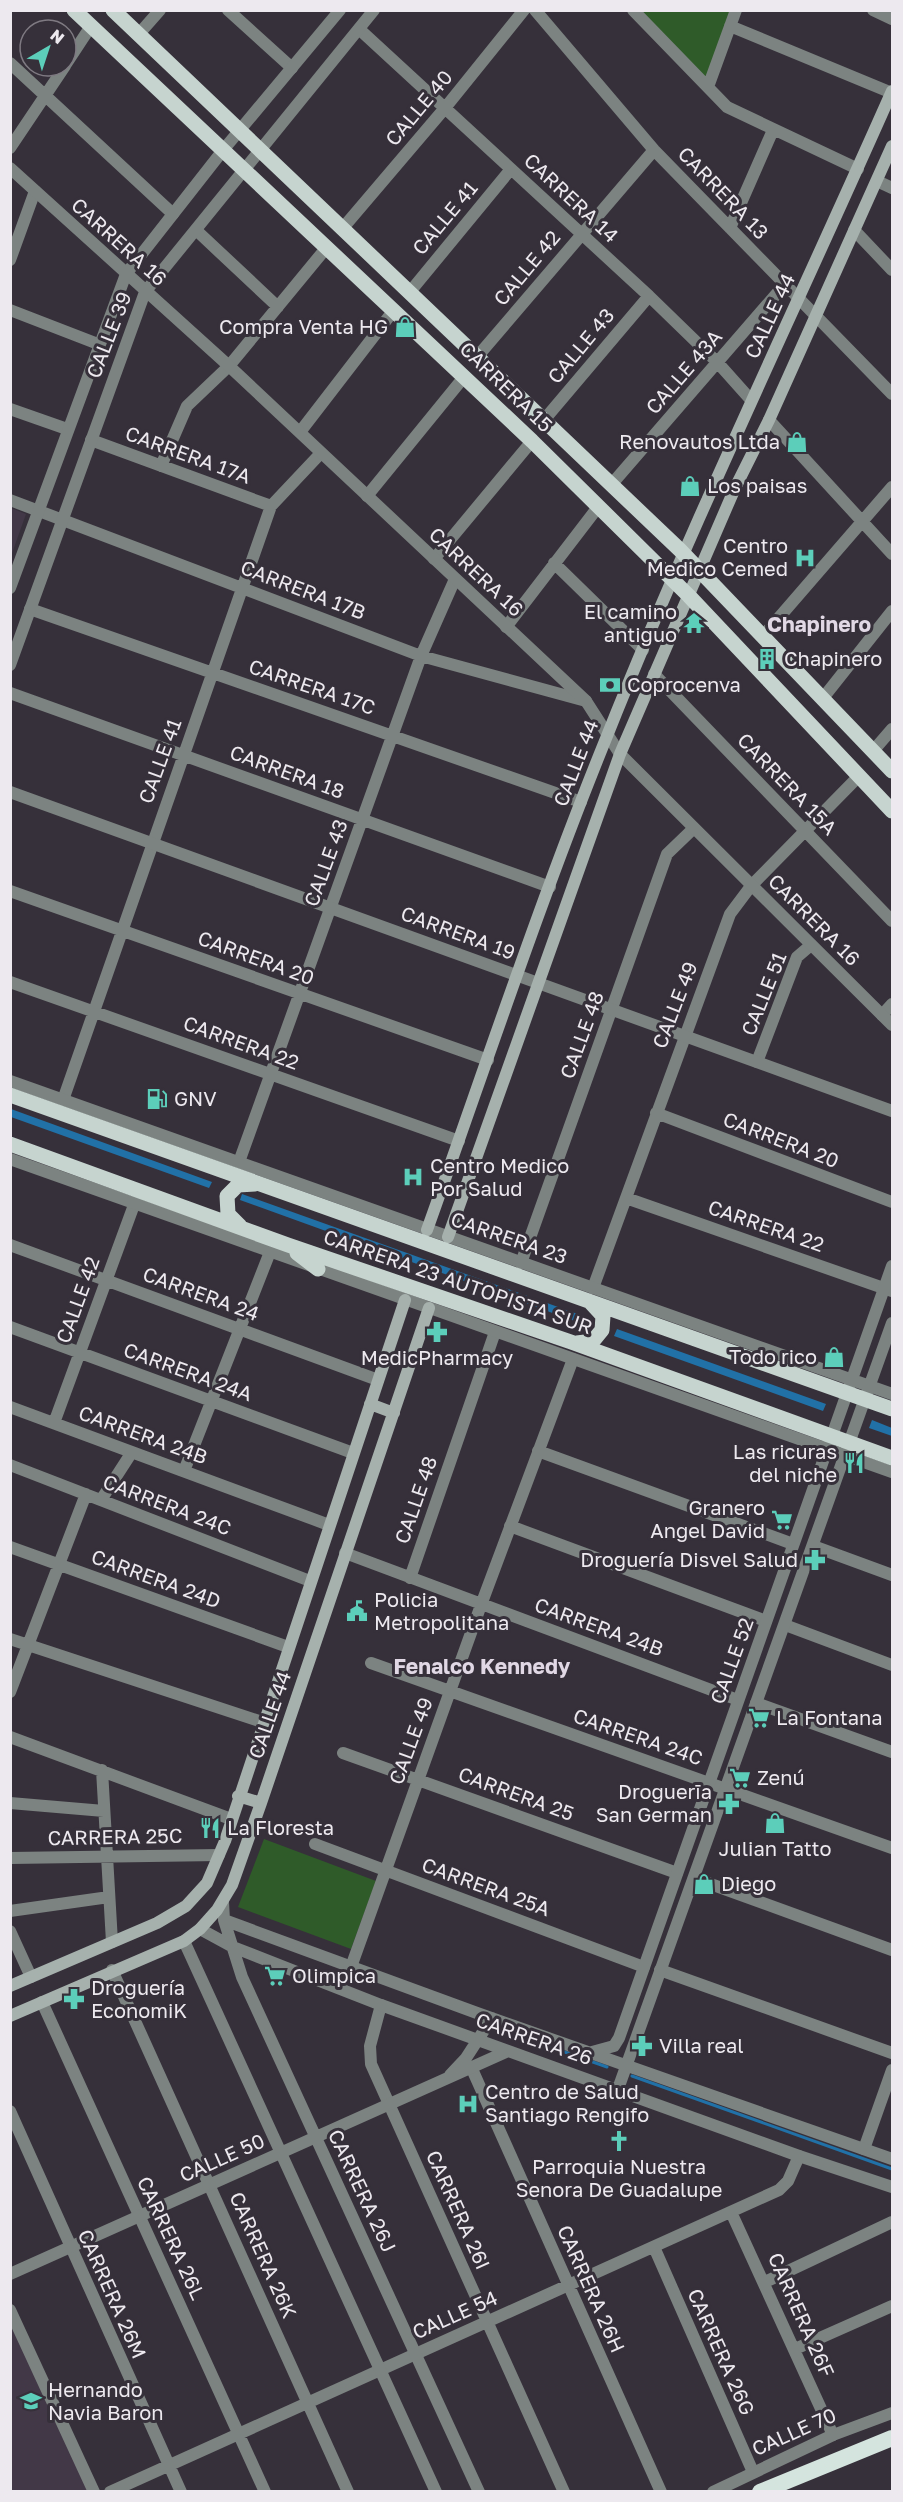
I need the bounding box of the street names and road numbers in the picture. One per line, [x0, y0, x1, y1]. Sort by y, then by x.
street label: CALLE 40 [380, 65, 457, 150]
street label: CARRERA 13 [674, 141, 774, 244]
street label: CARRERA 14 [520, 148, 624, 247]
street label: CALLE 41 [407, 176, 482, 259]
street label: CARRERA 16 [67, 192, 172, 290]
street label: CALLE 42 [488, 225, 564, 310]
street label: CALLE 44 [739, 269, 799, 362]
street label: CALLE 39 [81, 288, 135, 381]
street label: CALLE 43 [542, 303, 619, 388]
street label: CALLE 43A [640, 324, 726, 418]
street label: CARRERA 15 [455, 336, 558, 436]
street label: CARRERA 17A [122, 420, 254, 488]
street label: CARRERA 16 [425, 522, 529, 621]
street label: CARRERA 17B [238, 554, 369, 624]
street label: CARRERA 17C [246, 653, 379, 719]
street label: CALLE 41 [133, 715, 186, 806]
street label: CALLE 44 [548, 716, 603, 809]
street label: CARRERA 15A [733, 727, 842, 839]
street label: CARRERA 18 [227, 739, 348, 803]
street label: CALLE 43 [298, 816, 352, 909]
street label: CARRERA 16 [764, 868, 866, 970]
street label: CARRERA 19 [398, 900, 519, 964]
street label: CARRERA 20 [195, 925, 318, 989]
street label: CALLE 51 [735, 948, 791, 1039]
street label: CALLE 49 [647, 958, 702, 1051]
street label: CALLE 48 [554, 988, 608, 1082]
street label: CARRERA 22 [180, 1010, 302, 1074]
street label: CARRERA 20 [720, 1106, 843, 1172]
street label: CARRERA 22 [705, 1194, 828, 1256]
street label: CARRERA 23 [448, 1206, 571, 1268]
street label: CARRERA 23 AUTOPISTA SUR [321, 1224, 596, 1338]
street label: CALLE 42 [50, 1253, 104, 1346]
street label: CARRERA 24 [140, 1261, 263, 1325]
street label: CARRERA 24A [121, 1337, 256, 1405]
street label: CARRERA 24B [76, 1400, 211, 1468]
street label: CALLE 48 [389, 1453, 441, 1547]
street label: CARRERA 24C [100, 1469, 235, 1540]
street label: CARRERA 24D [88, 1544, 224, 1613]
street label: CARRERA 24B [532, 1592, 667, 1660]
street label: CALLE 52 [704, 1614, 758, 1707]
street label: CALLE 44 [243, 1668, 295, 1762]
street label: CALLE 49 [383, 1694, 437, 1787]
street label: CARRERA 24C [570, 1703, 706, 1769]
street label: CARRERA 25 [455, 1761, 577, 1825]
street label: CARRERA 25C [47, 1823, 183, 1849]
street label: CARRERA 25A [419, 1852, 554, 1920]
street label: CARRERA 26 [473, 2007, 596, 2069]
street label: CARRERA 26J [324, 2125, 402, 2256]
street label: CALLE 50 [175, 2128, 268, 2186]
street label: CARRERA 26I [422, 2146, 496, 2273]
street label: CARRERA 26L [133, 2172, 211, 2303]
street label: CARRERA 26K [225, 2188, 303, 2322]
street label: CARRERA 26H [553, 2221, 631, 2356]
street label: CARRERA 26M [74, 2225, 152, 2362]
street label: CARRERA 26F [764, 2249, 840, 2381]
street label: CALLE 54 [408, 2285, 501, 2343]
street label: CARRERA 26G [683, 2285, 760, 2419]
street label: CALLE 70 [748, 2402, 839, 2460]

